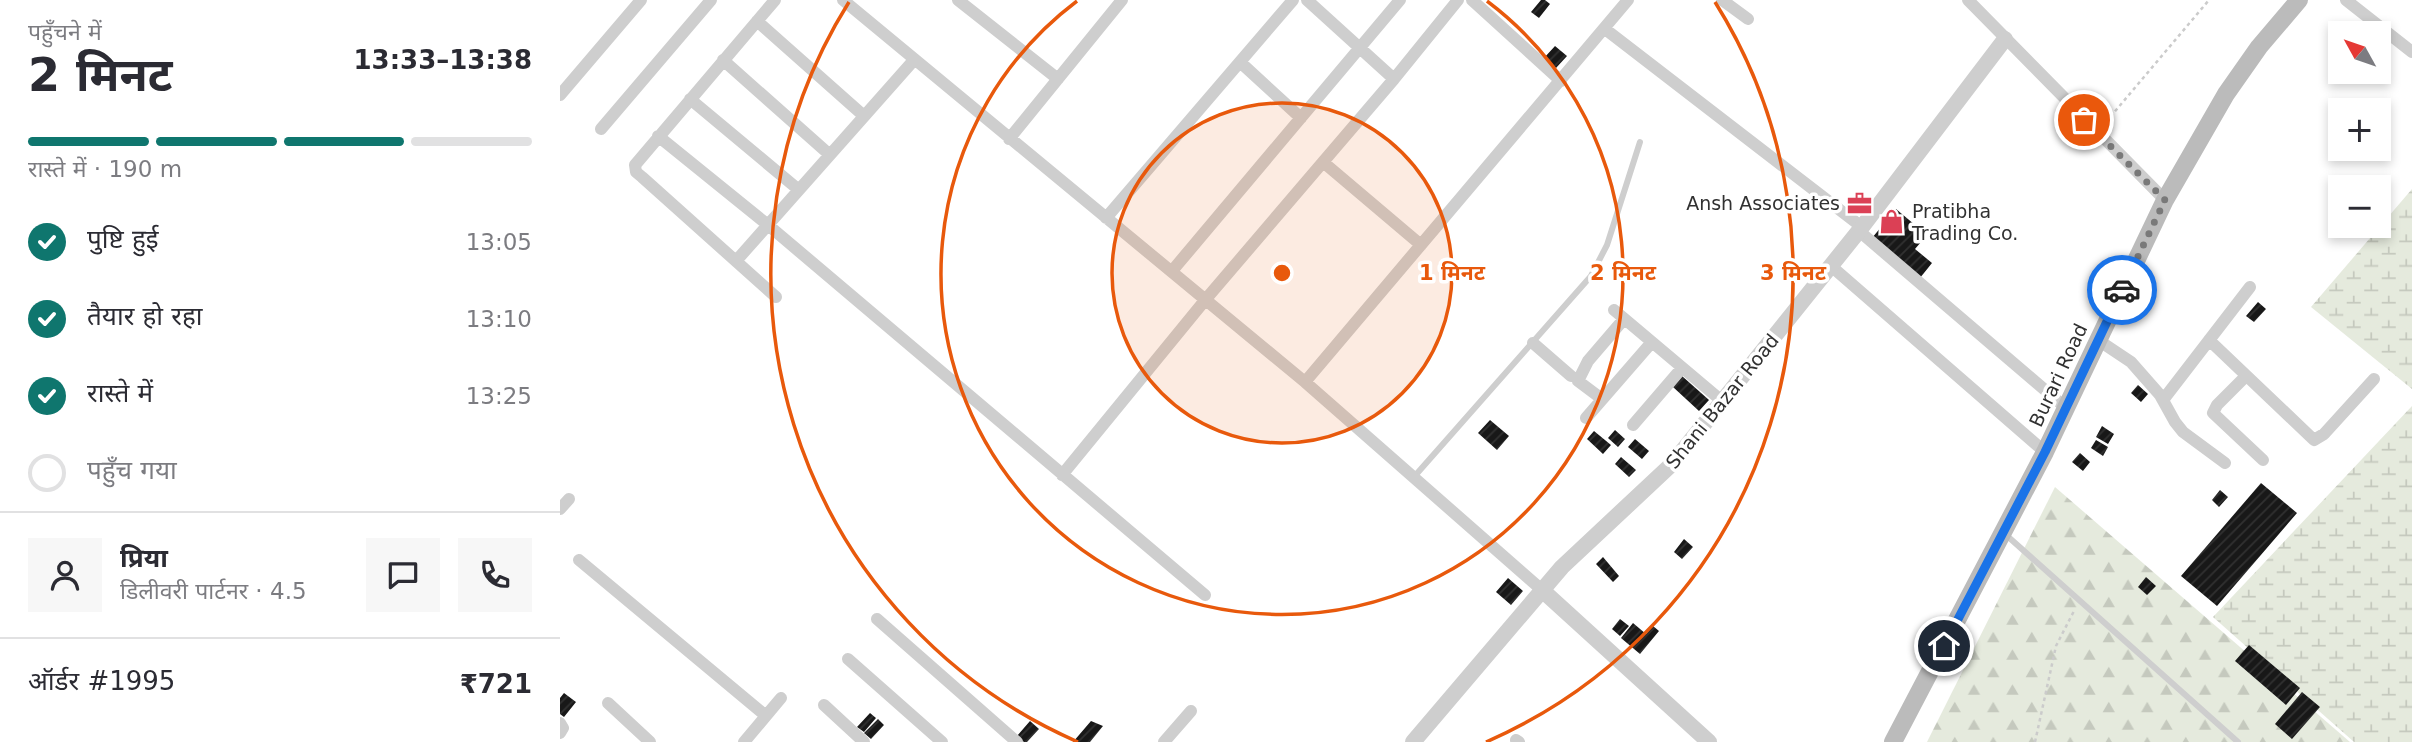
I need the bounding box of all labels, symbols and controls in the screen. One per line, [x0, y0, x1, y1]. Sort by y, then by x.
text: पहुँचने में [28, 19, 102, 45]
north arrow [2328, 21, 2390, 84]
map controls [2328, 21, 2391, 238]
text: 13:33–13:38 [353, 45, 532, 75]
text: 2 मिनट [28, 48, 173, 102]
pin [2054, 90, 2114, 150]
button: + [2328, 98, 2391, 161]
icon: bag [2065, 101, 2103, 139]
text: रास्ते में · 190 m [28, 156, 182, 182]
button: − [2328, 175, 2391, 238]
office icon: Ansh Associates [1846, 189, 1874, 217]
place label: Ansh Associates [1686, 192, 1840, 214]
place label: Pratibha Trading Co. [1911, 200, 2018, 244]
shop icon: Pratibha Trading Co. [1878, 208, 1906, 236]
icon: check [28, 223, 66, 261]
text: पुष्टि हुई [87, 224, 159, 254]
text: 13:05 [466, 229, 532, 255]
courier [2087, 255, 2157, 325]
centre of rings [1270, 261, 1294, 285]
text: 1 मिनट [1419, 261, 1486, 285]
text: 2 मिनट [1590, 261, 1657, 285]
text: 3 मिनट [1760, 261, 1827, 285]
icon: car [2103, 271, 2141, 309]
icon: check [28, 300, 66, 338]
text: तैयार हो रहा [87, 301, 203, 331]
text: 13:10 [466, 306, 532, 332]
street label: Burari Road [2025, 320, 2091, 430]
street label: Shani Bazar Road [1661, 329, 1783, 473]
icon: check [28, 377, 66, 415]
text: रास्ते में [87, 378, 153, 408]
text: 13:25 [466, 383, 532, 409]
text: पहुँच गया [87, 455, 177, 485]
button: person [28, 538, 102, 612]
button: chat [366, 538, 440, 612]
button: phone [458, 538, 532, 612]
text: प्रिया [120, 543, 168, 573]
text: डिलीवरी पार्टनर · 4.5 [120, 578, 307, 604]
pin [1914, 616, 1974, 676]
icon: home [1925, 627, 1963, 665]
text: ऑर्डर #1995 [28, 666, 175, 696]
text: ₹721 [460, 669, 532, 699]

